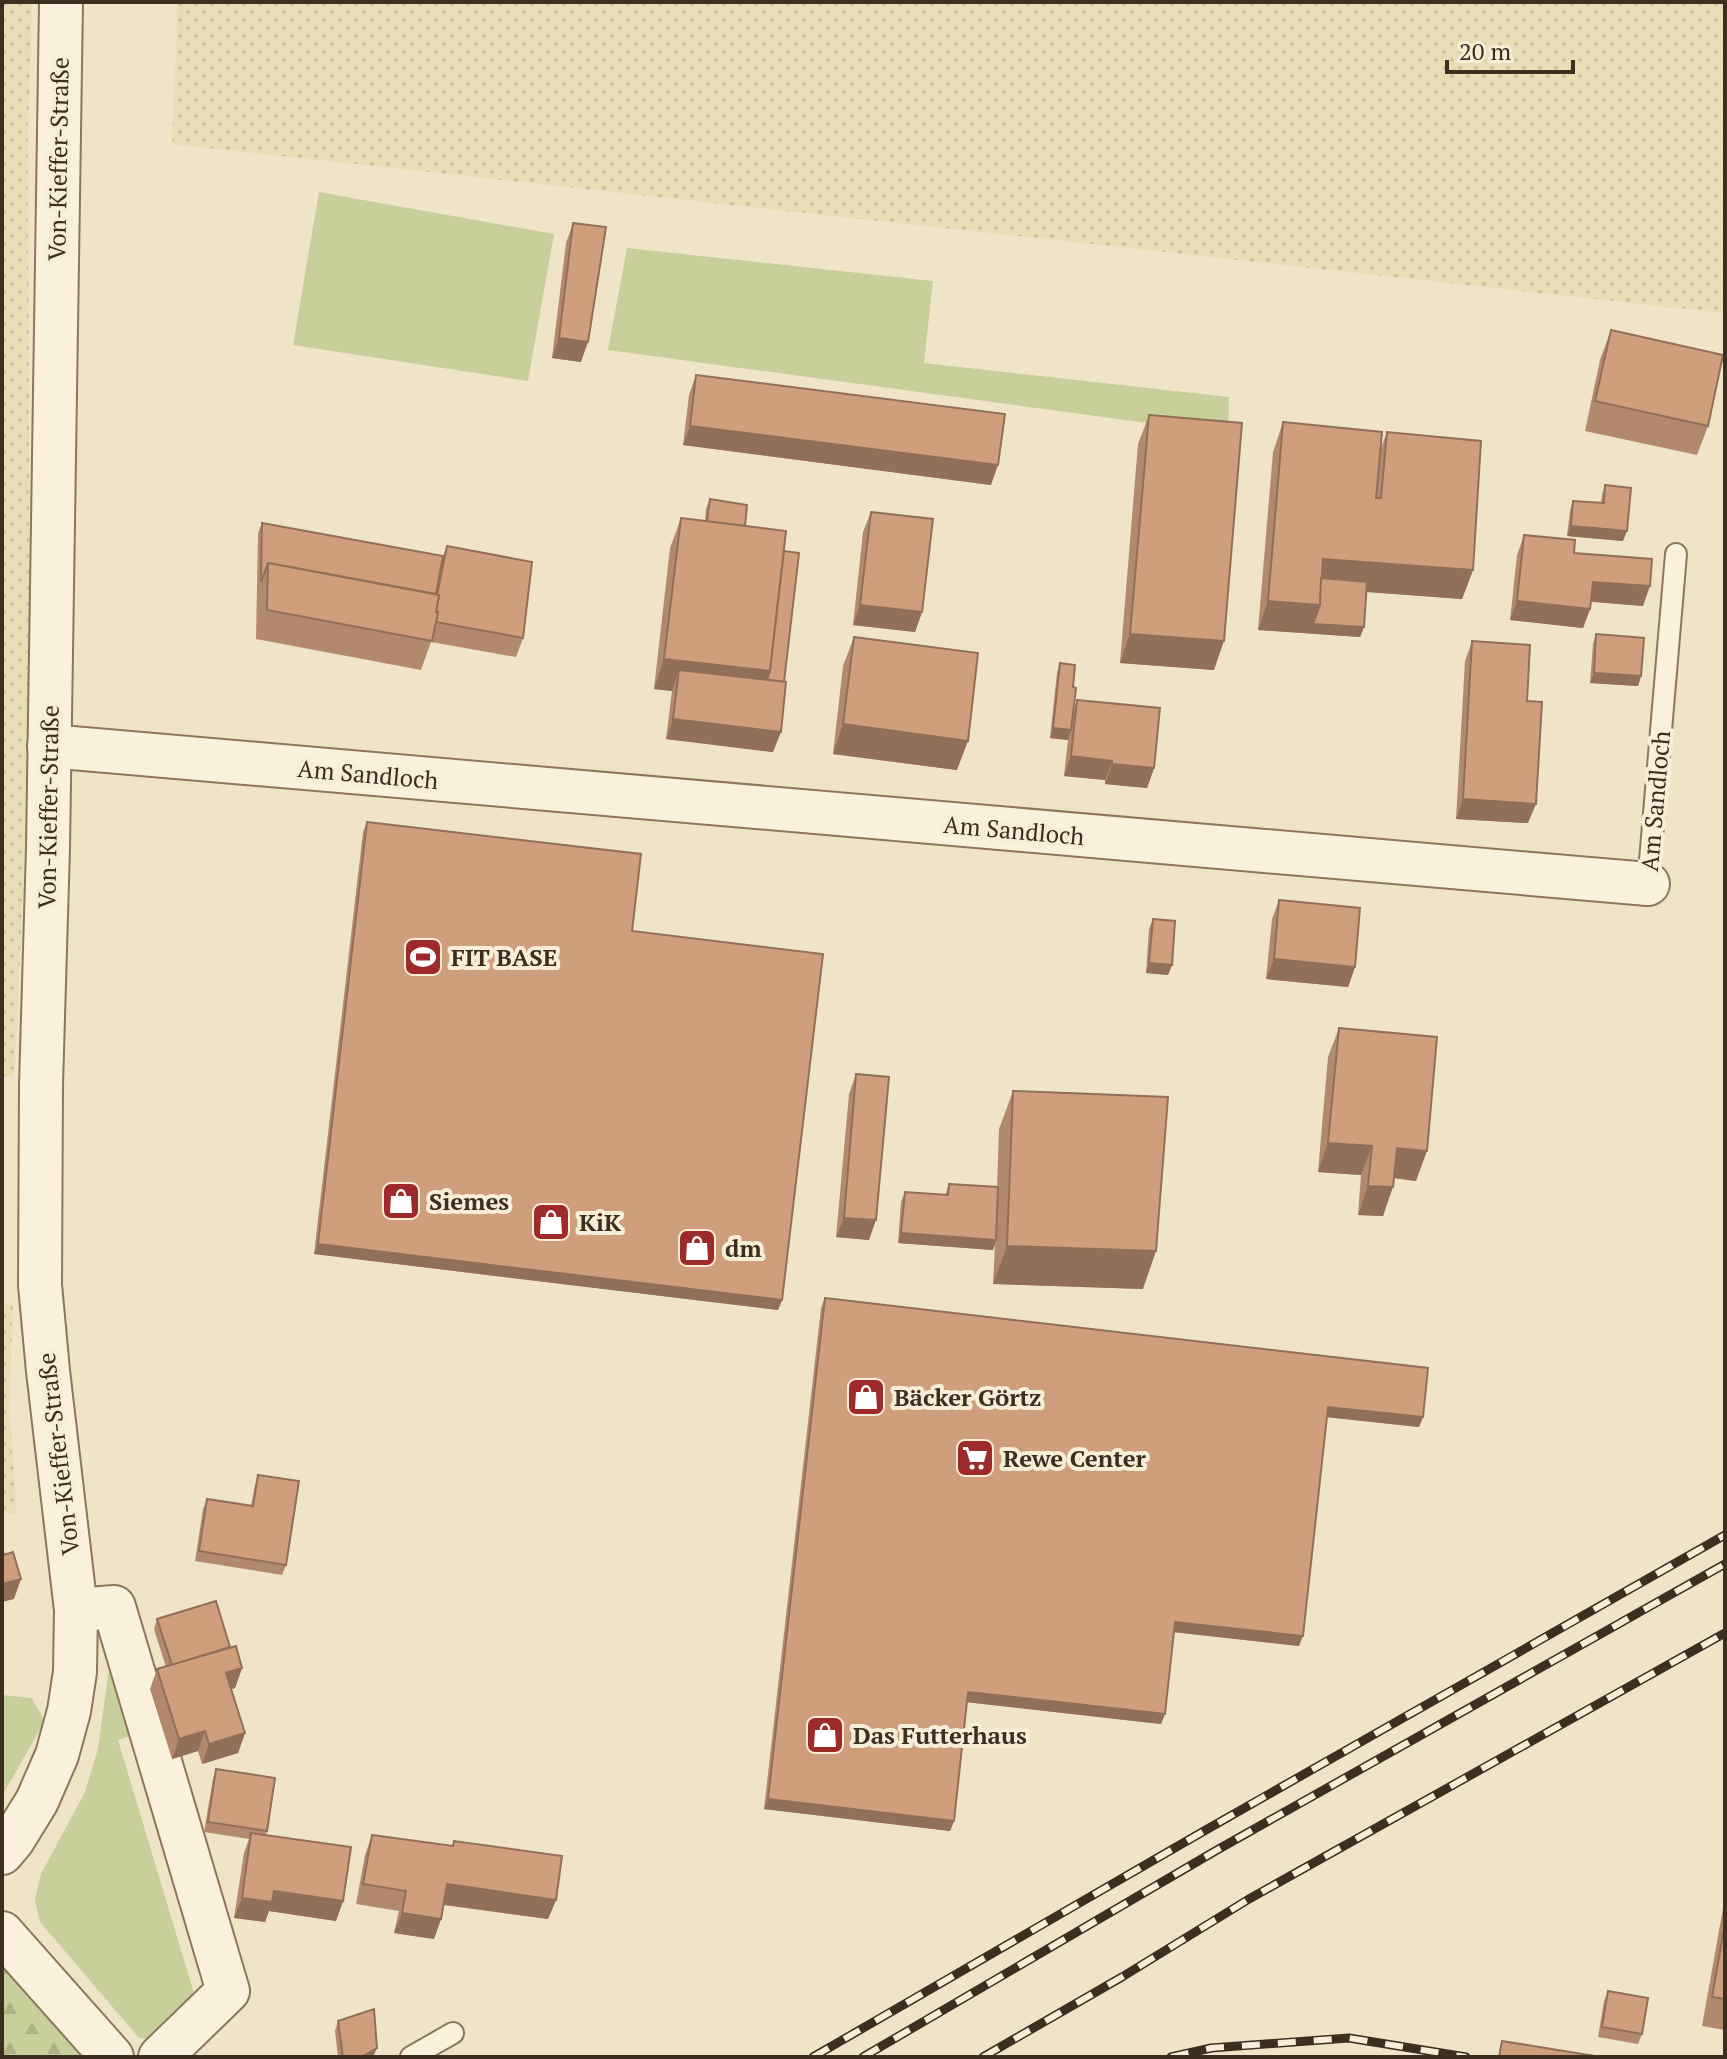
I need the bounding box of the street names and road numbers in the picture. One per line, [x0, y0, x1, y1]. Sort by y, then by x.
street label: Von-Kieffer-Straße [40, 57, 76, 261]
street label: Von-Kieffer-Straße [30, 705, 66, 909]
street label: Am Sandloch [1633, 729, 1677, 873]
street label: Am Sandloch [296, 752, 440, 796]
street label: Am Sandloch [942, 808, 1086, 852]
street label: Von-Kieffer-Straße [30, 1351, 86, 1557]

